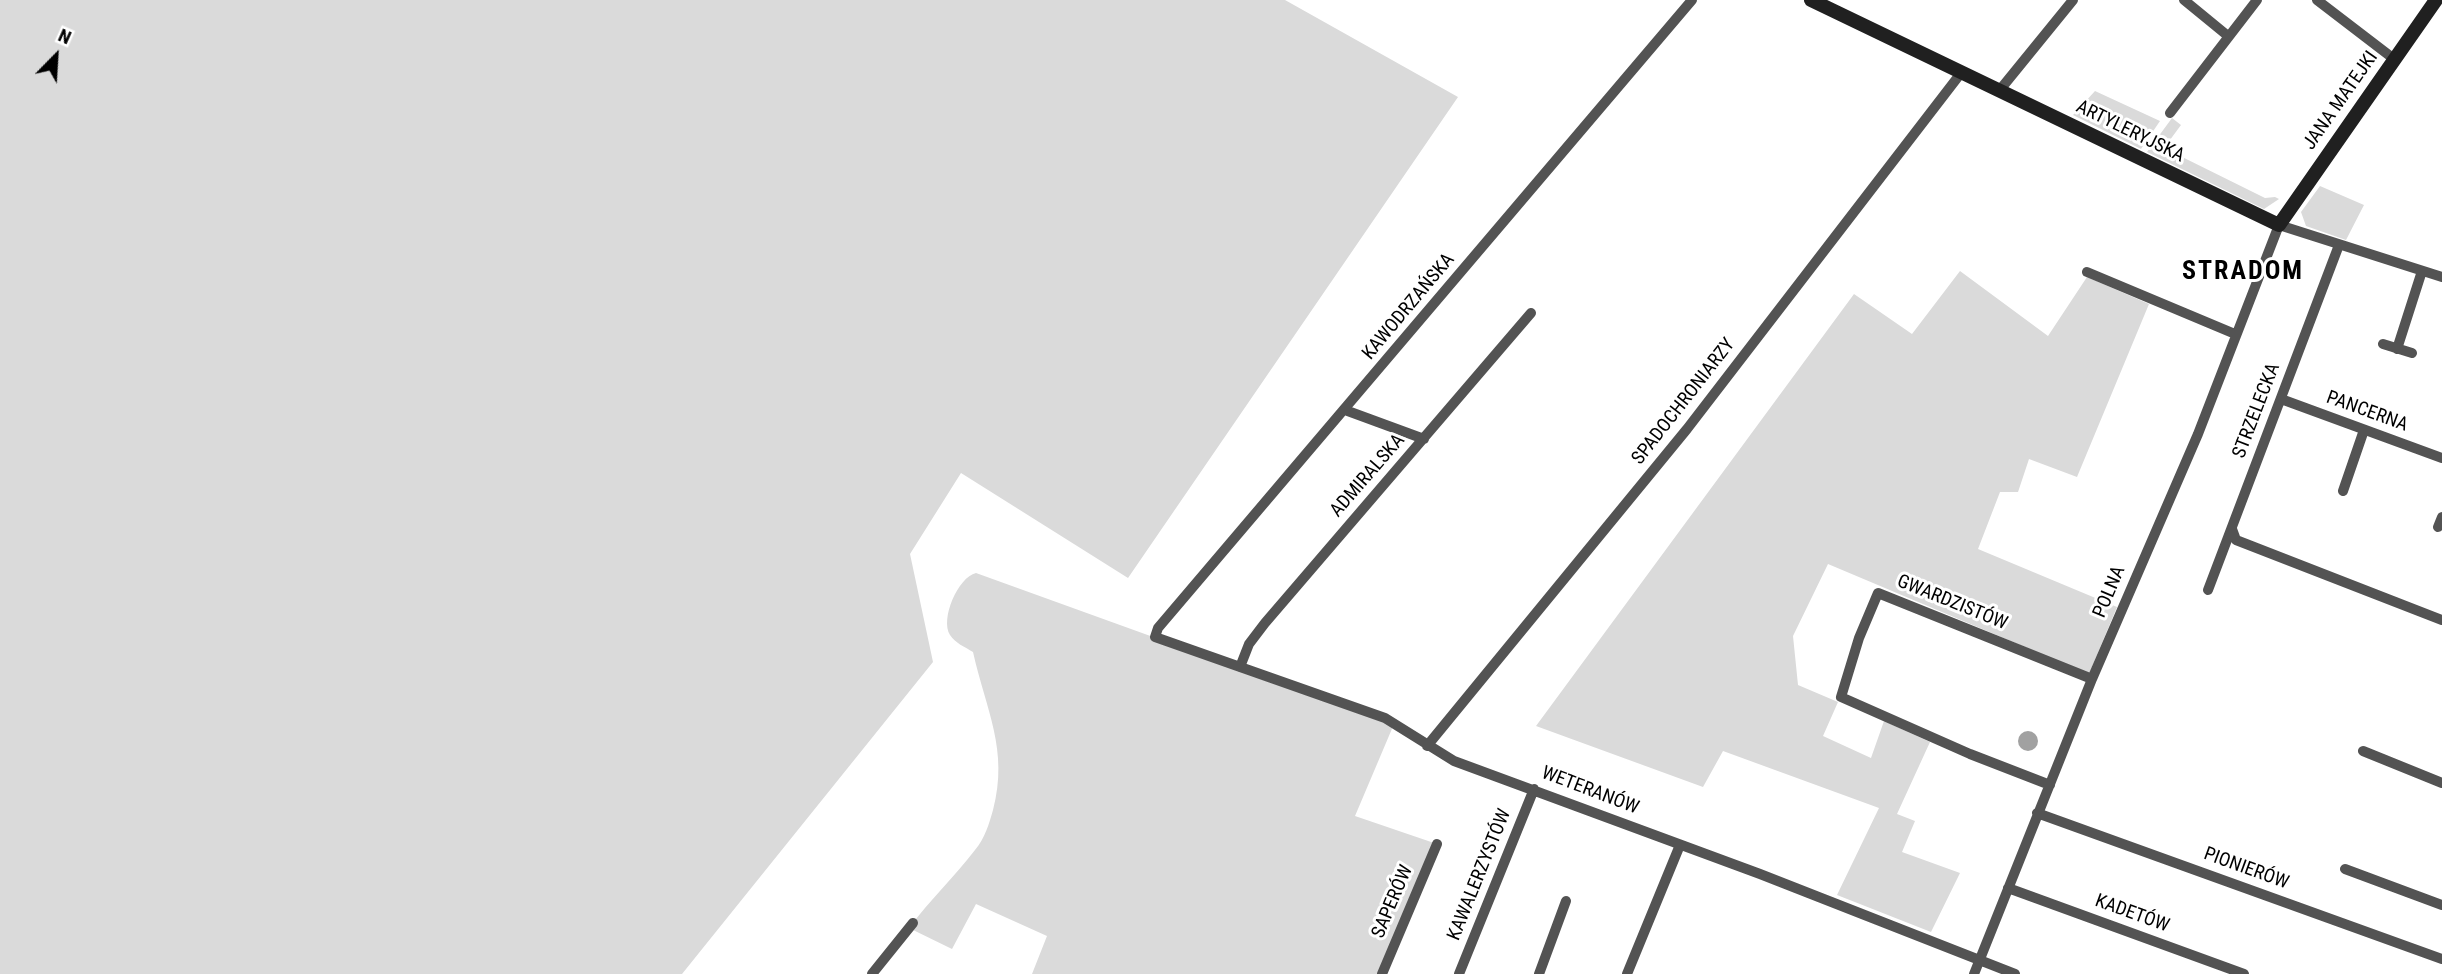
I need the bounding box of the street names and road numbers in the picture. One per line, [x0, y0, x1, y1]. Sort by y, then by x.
street label: JANA MATEJKI [2299, 47, 2383, 155]
street label: ARTYLERYJSKA [2072, 96, 2188, 168]
street label: KAWODRZAŃSKA [1358, 249, 1460, 365]
street label: SPADOCHRONIARZY [1628, 334, 1740, 470]
street label: STRZELECKA [2228, 360, 2286, 462]
street label: PANCERNA [2323, 387, 2411, 437]
street label: ADMIRALSKA [1326, 430, 1410, 522]
street label: POLNA [2089, 563, 2131, 621]
street label: GWARDZISTÓW [1893, 571, 2011, 635]
street label: WETERANÓW [1538, 762, 1642, 820]
street label: KAWALERZYSTÓW [1443, 806, 1517, 944]
street label: PIONIERÓW [2200, 843, 2292, 895]
street label: SAPERÓW [1368, 862, 1418, 942]
street label: KADETÓW [2092, 890, 2172, 938]

